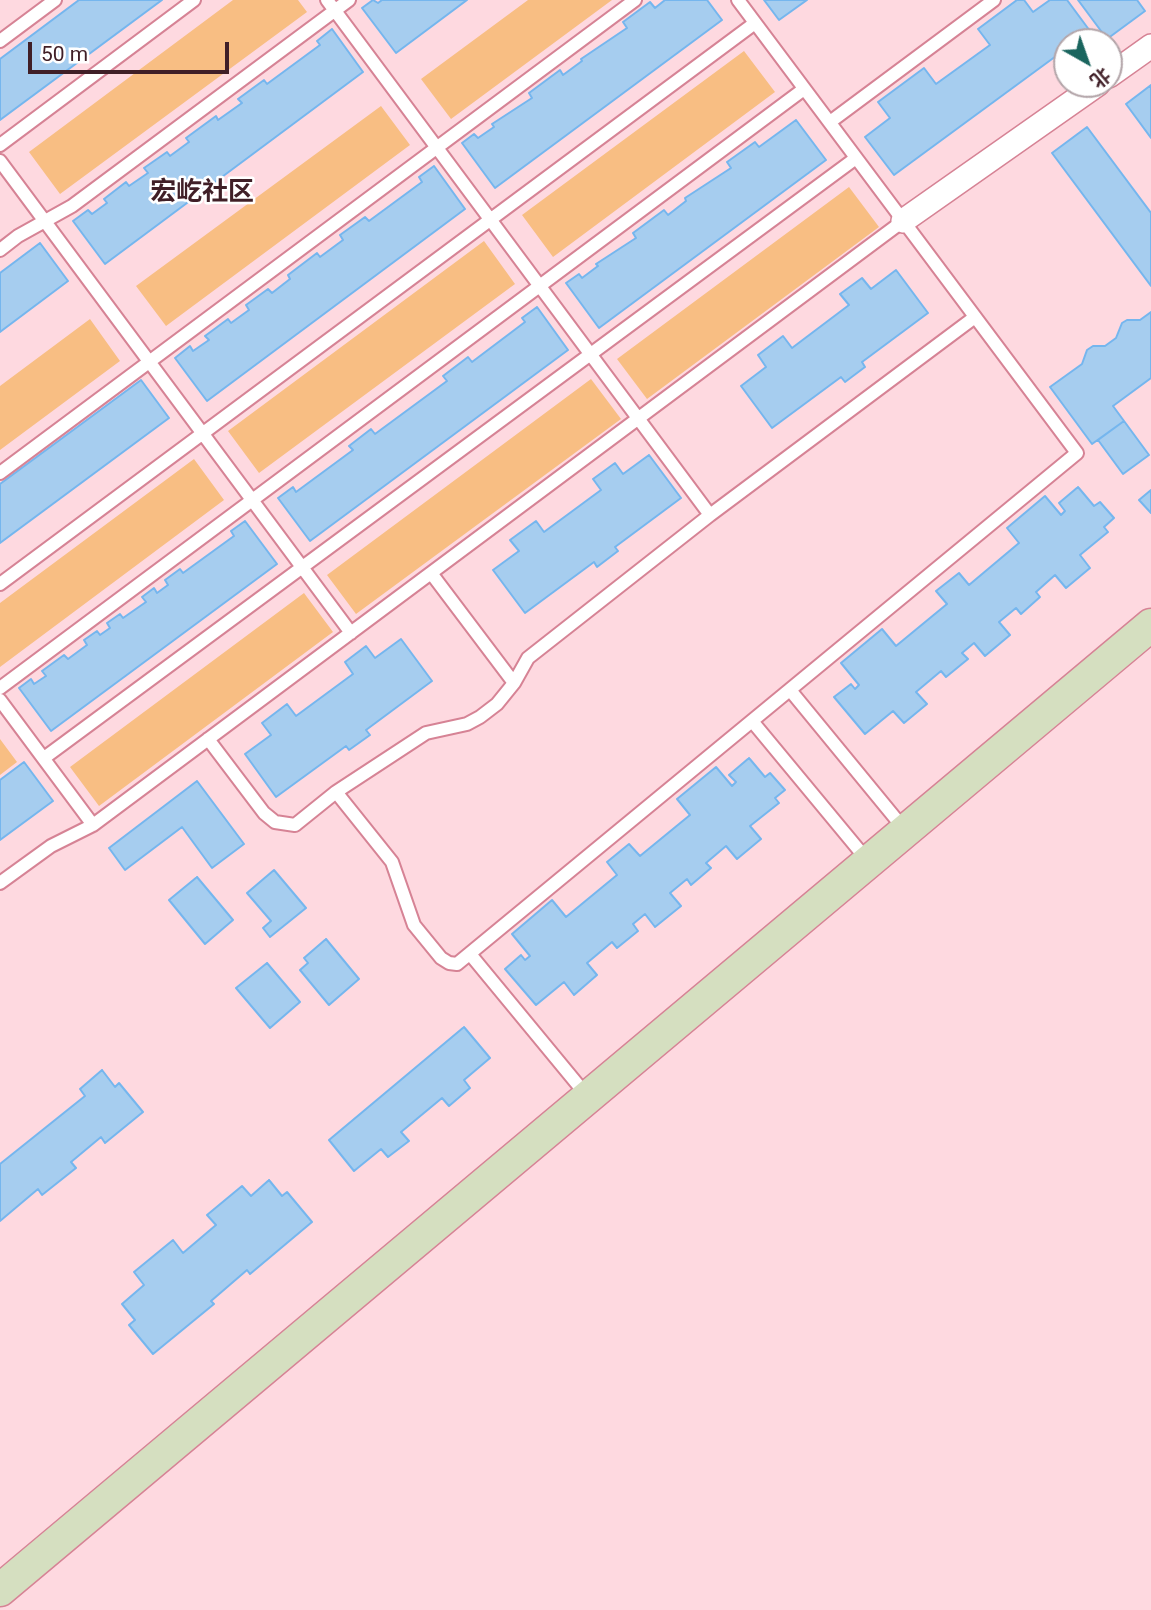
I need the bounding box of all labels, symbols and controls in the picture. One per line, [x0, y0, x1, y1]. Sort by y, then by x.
scale bar [32, 28, 233, 72]
north arrow [1053, 28, 1123, 98]
text: 50 m [41, 42, 88, 66]
text: 北 [1086, 63, 1115, 93]
district label: 宏屹社区 [150, 177, 254, 209]

